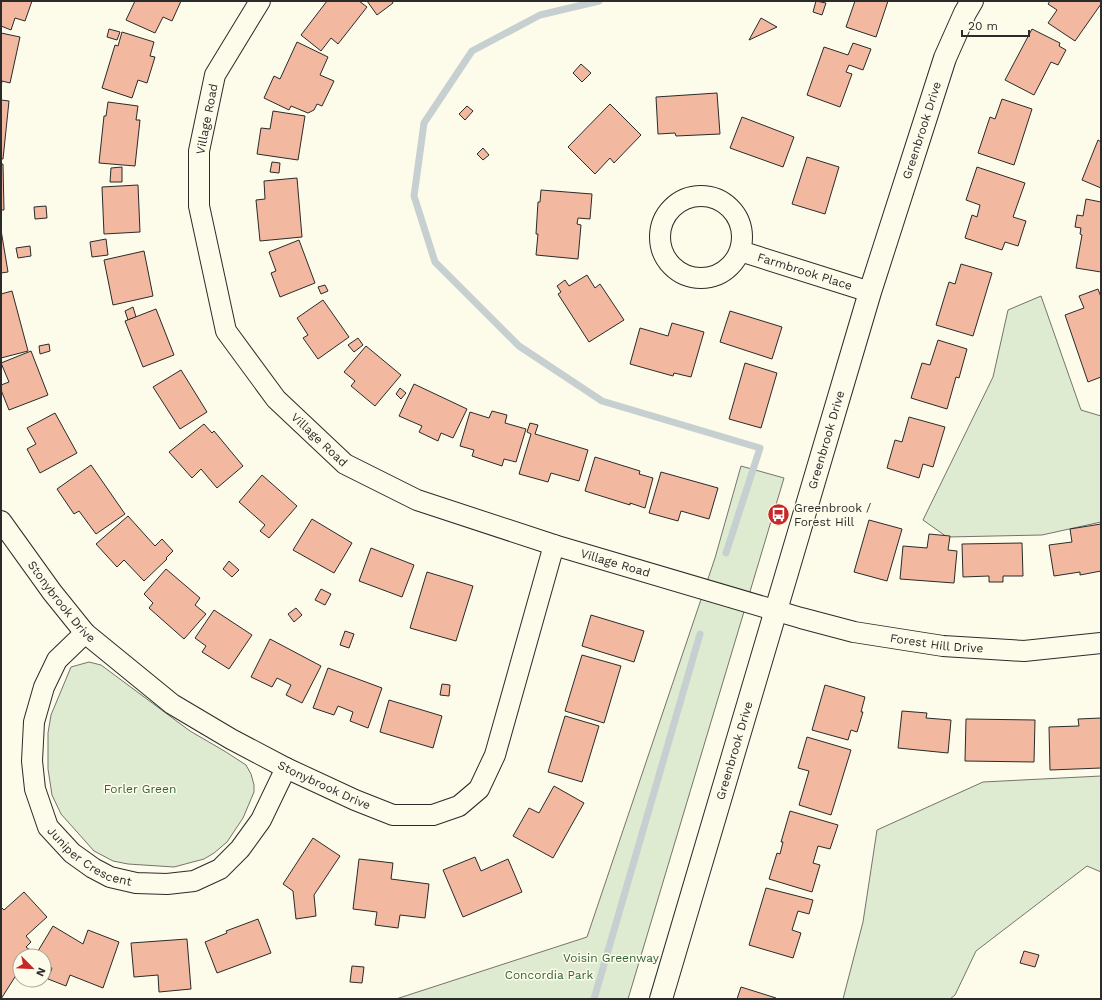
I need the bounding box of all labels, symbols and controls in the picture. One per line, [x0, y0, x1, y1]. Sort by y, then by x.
scale bar [962, 12, 1029, 38]
text: 20 m [968, 19, 998, 33]
street label: Greenbrook Drive [900, 80, 944, 181]
street label: Village Road [193, 82, 221, 156]
street label: Farmbrook Place [756, 250, 854, 293]
street label: Greenbrook Drive [805, 389, 847, 491]
street label: Village Road [288, 410, 350, 469]
place label: Greenbrook / Forest Hill [794, 501, 871, 529]
bus stop icon: Greenbrook / Forest Hill [766, 502, 792, 528]
street label: Village Road [579, 546, 652, 580]
street label: Stonybrook Drive [25, 558, 98, 646]
street label: Forest Hill Drive [889, 631, 984, 655]
street label: Greenbrook Drive [713, 700, 756, 801]
street label: Stonybrook Drive [275, 758, 373, 812]
park label: Forler Green [104, 782, 176, 796]
street label: Juniper Crescent [44, 824, 133, 889]
north arrow [12, 948, 52, 988]
park label: Voisin Greenway [563, 951, 660, 965]
text: N [33, 965, 48, 978]
park label: Concordia Park [505, 968, 594, 982]

